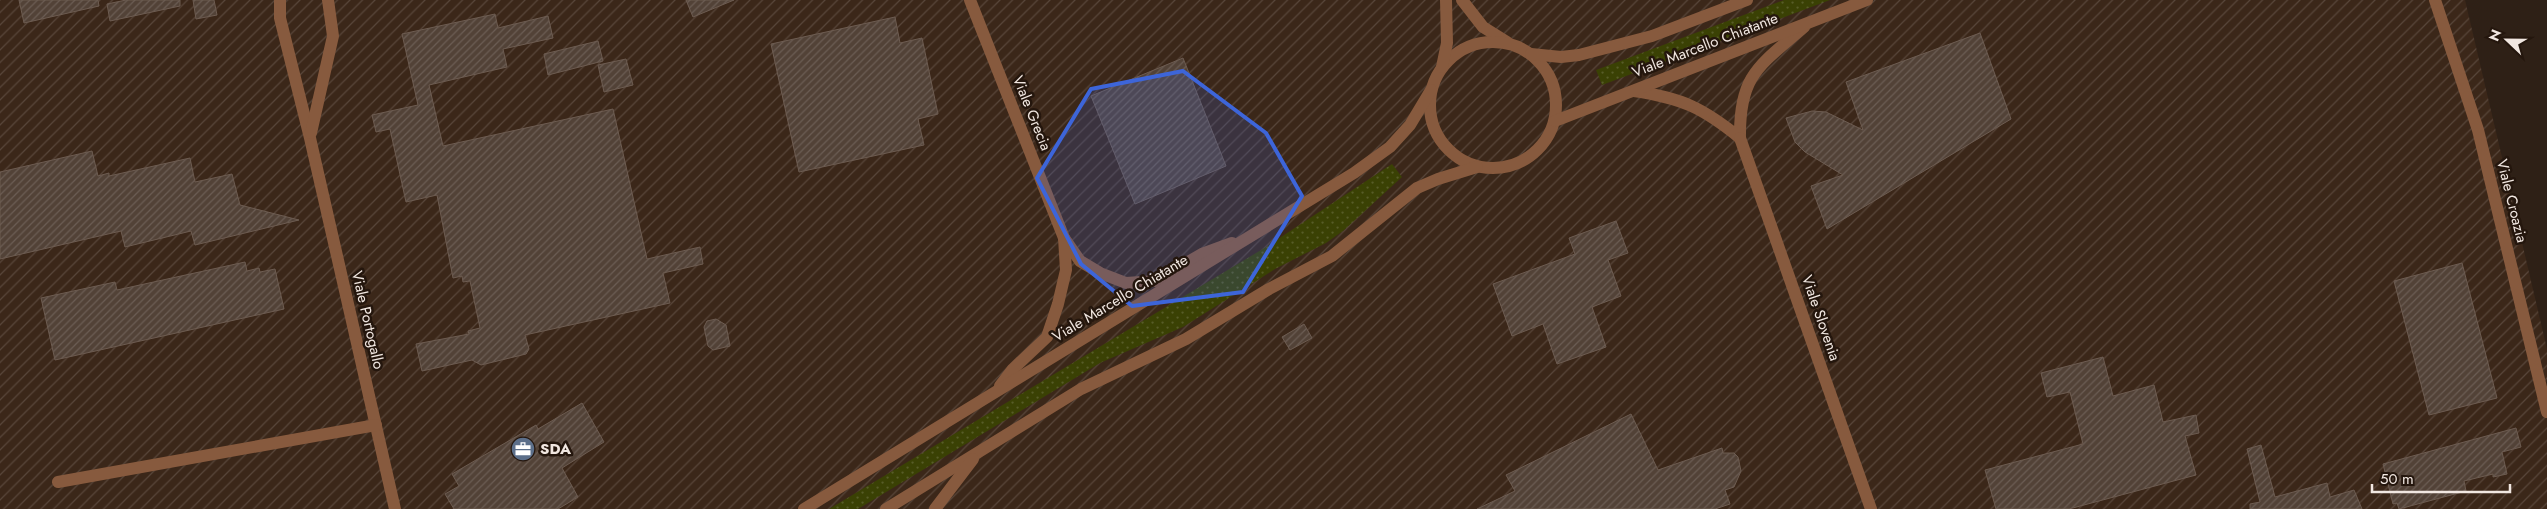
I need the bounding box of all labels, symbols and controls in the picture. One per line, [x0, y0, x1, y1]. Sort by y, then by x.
street label: Viale Marcello Chiatante [1629, 7, 1781, 83]
north arrow [2482, 15, 2532, 65]
text: N [2484, 26, 2506, 44]
street label: Viale Grecia [1007, 72, 1057, 154]
street label: Viale Croazia [2491, 157, 2533, 245]
street label: Viale Marcello Chiatante [1048, 249, 1192, 347]
street label: Viale Portogallo [346, 269, 390, 371]
street label: Viale Slovenia [1796, 272, 1846, 364]
office icon: SDA [510, 436, 536, 462]
place label: SDA [540, 438, 572, 460]
scale bar [2372, 462, 2510, 494]
text: 50 m [2380, 468, 2414, 490]

